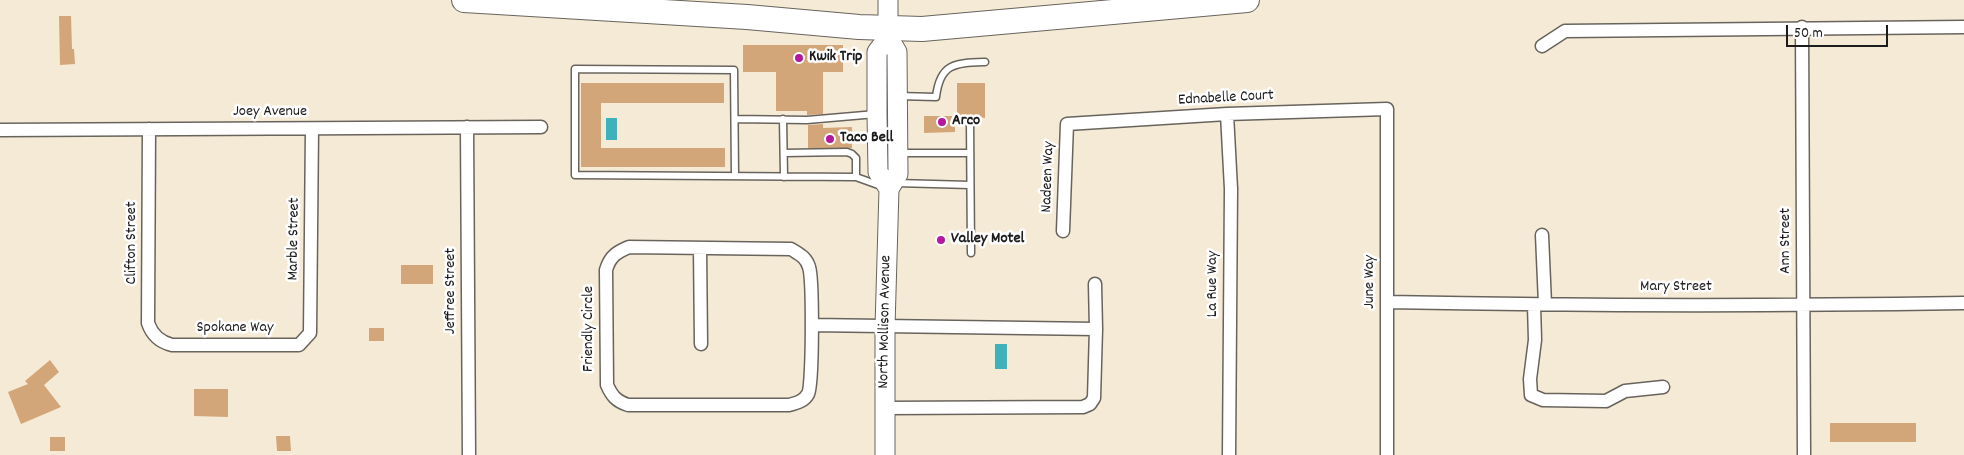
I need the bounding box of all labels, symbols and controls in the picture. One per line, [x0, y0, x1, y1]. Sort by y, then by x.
scale bar [1789, 15, 1892, 47]
text: 50 m [1794, 23, 1823, 45]
place label: Kwik Trip [809, 48, 862, 68]
marker: Kwik Trip [793, 52, 805, 64]
street label: Ednabelle Court [1178, 87, 1274, 111]
street label: Joey Avenue [233, 103, 307, 123]
place label: Arco [952, 112, 980, 132]
marker: Arco [936, 116, 948, 128]
place label: Taco Bell [840, 129, 893, 149]
marker: Taco Bell [824, 133, 836, 145]
street label: Nadeen Way [1038, 141, 1060, 213]
street label: Marble Street [285, 197, 305, 281]
street label: Clifton Street [123, 201, 143, 285]
street label: Ann Street [1777, 208, 1797, 274]
place label: Valley Motel [951, 230, 1024, 250]
marker: Valley Motel [935, 234, 947, 246]
street label: Jeffree Street [442, 248, 462, 334]
street label: La Rue Way [1204, 251, 1224, 317]
street label: North Mollison Avenue [875, 255, 897, 389]
street label: June Way [1361, 255, 1381, 309]
street label: Mary Street [1640, 278, 1712, 298]
street label: Friendly Circle [580, 286, 600, 372]
street label: Spokane Way [197, 319, 273, 339]

